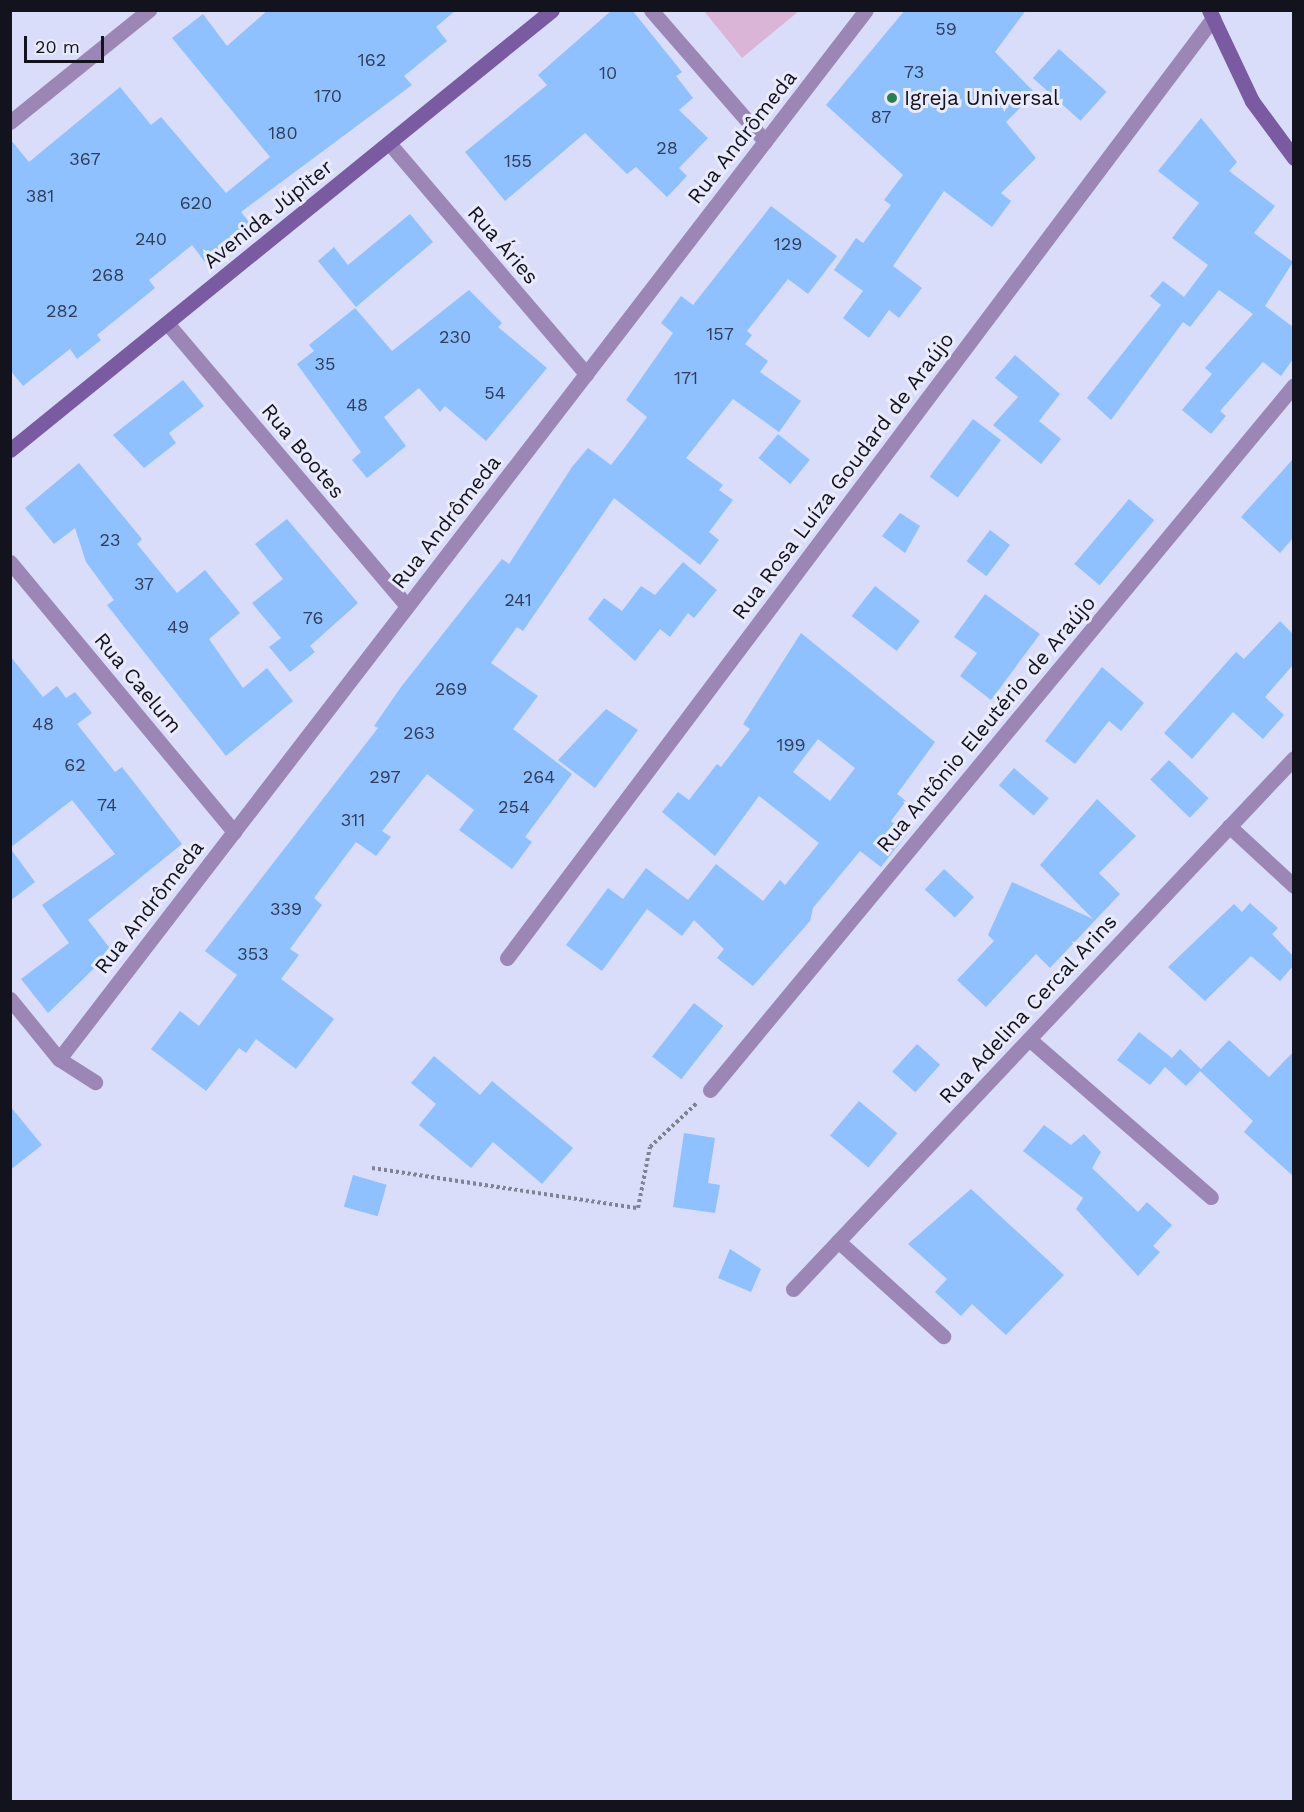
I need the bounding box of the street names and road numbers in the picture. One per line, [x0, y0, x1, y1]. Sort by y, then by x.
street label: Rua Andrômeda [682, 65, 802, 209]
street label: Avenida Júpiter [198, 154, 338, 274]
street label: Rua Áries [462, 200, 544, 290]
street label: Rua Rosa Luíza Goudard de Araújo [726, 327, 960, 625]
street label: Rua Bootes [256, 398, 350, 504]
street label: Rua Andrômeda [386, 450, 506, 594]
street label: Rua Antônio Eleutério de Araújo [870, 590, 1102, 858]
street label: Rua Caelum [89, 628, 187, 738]
street label: Rua Andrômeda [89, 835, 209, 979]
street label: Rua Adelina Cercal Arins [933, 908, 1123, 1110]

